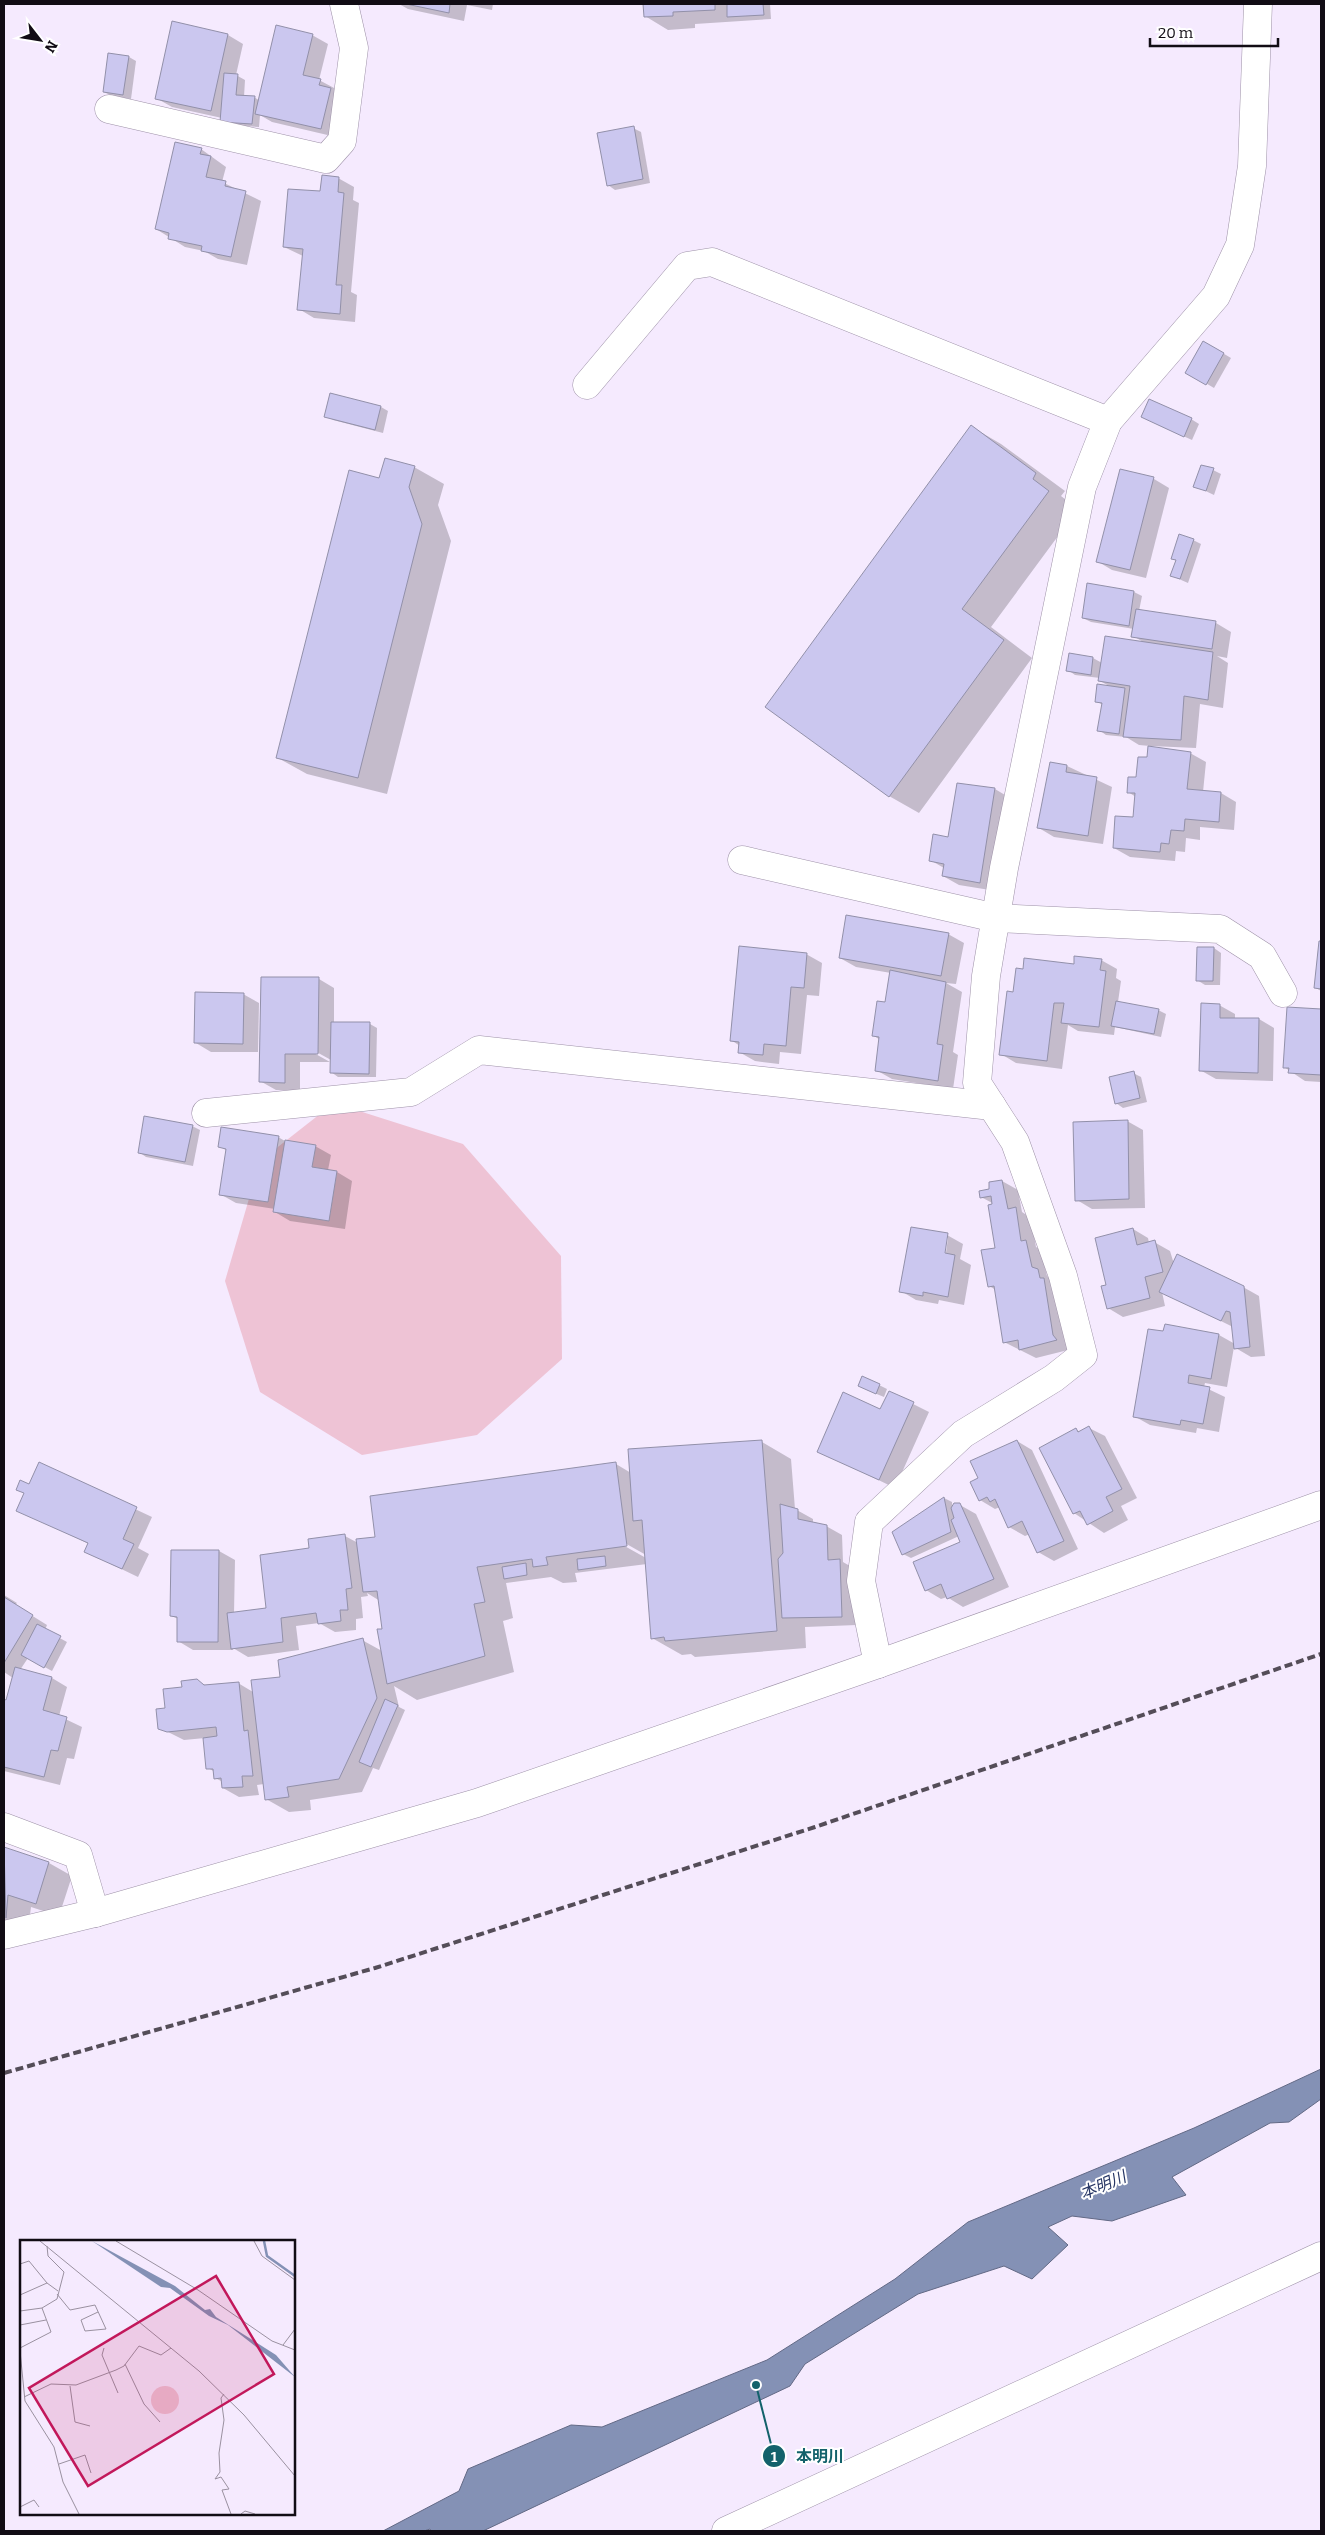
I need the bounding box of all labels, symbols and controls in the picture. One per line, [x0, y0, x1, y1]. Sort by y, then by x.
north arrow [15, 15, 65, 65]
scale bar [1150, 15, 1278, 47]
text: 20 m [1158, 24, 1194, 42]
text: N [41, 37, 61, 56]
water label: 本明川 [1077, 2166, 1131, 2203]
inset map [20, 2240, 295, 2515]
callout: 本明川 [761, 2441, 854, 2472]
text: 本明川 [796, 2447, 844, 2466]
text: 1 [771, 2448, 778, 2466]

